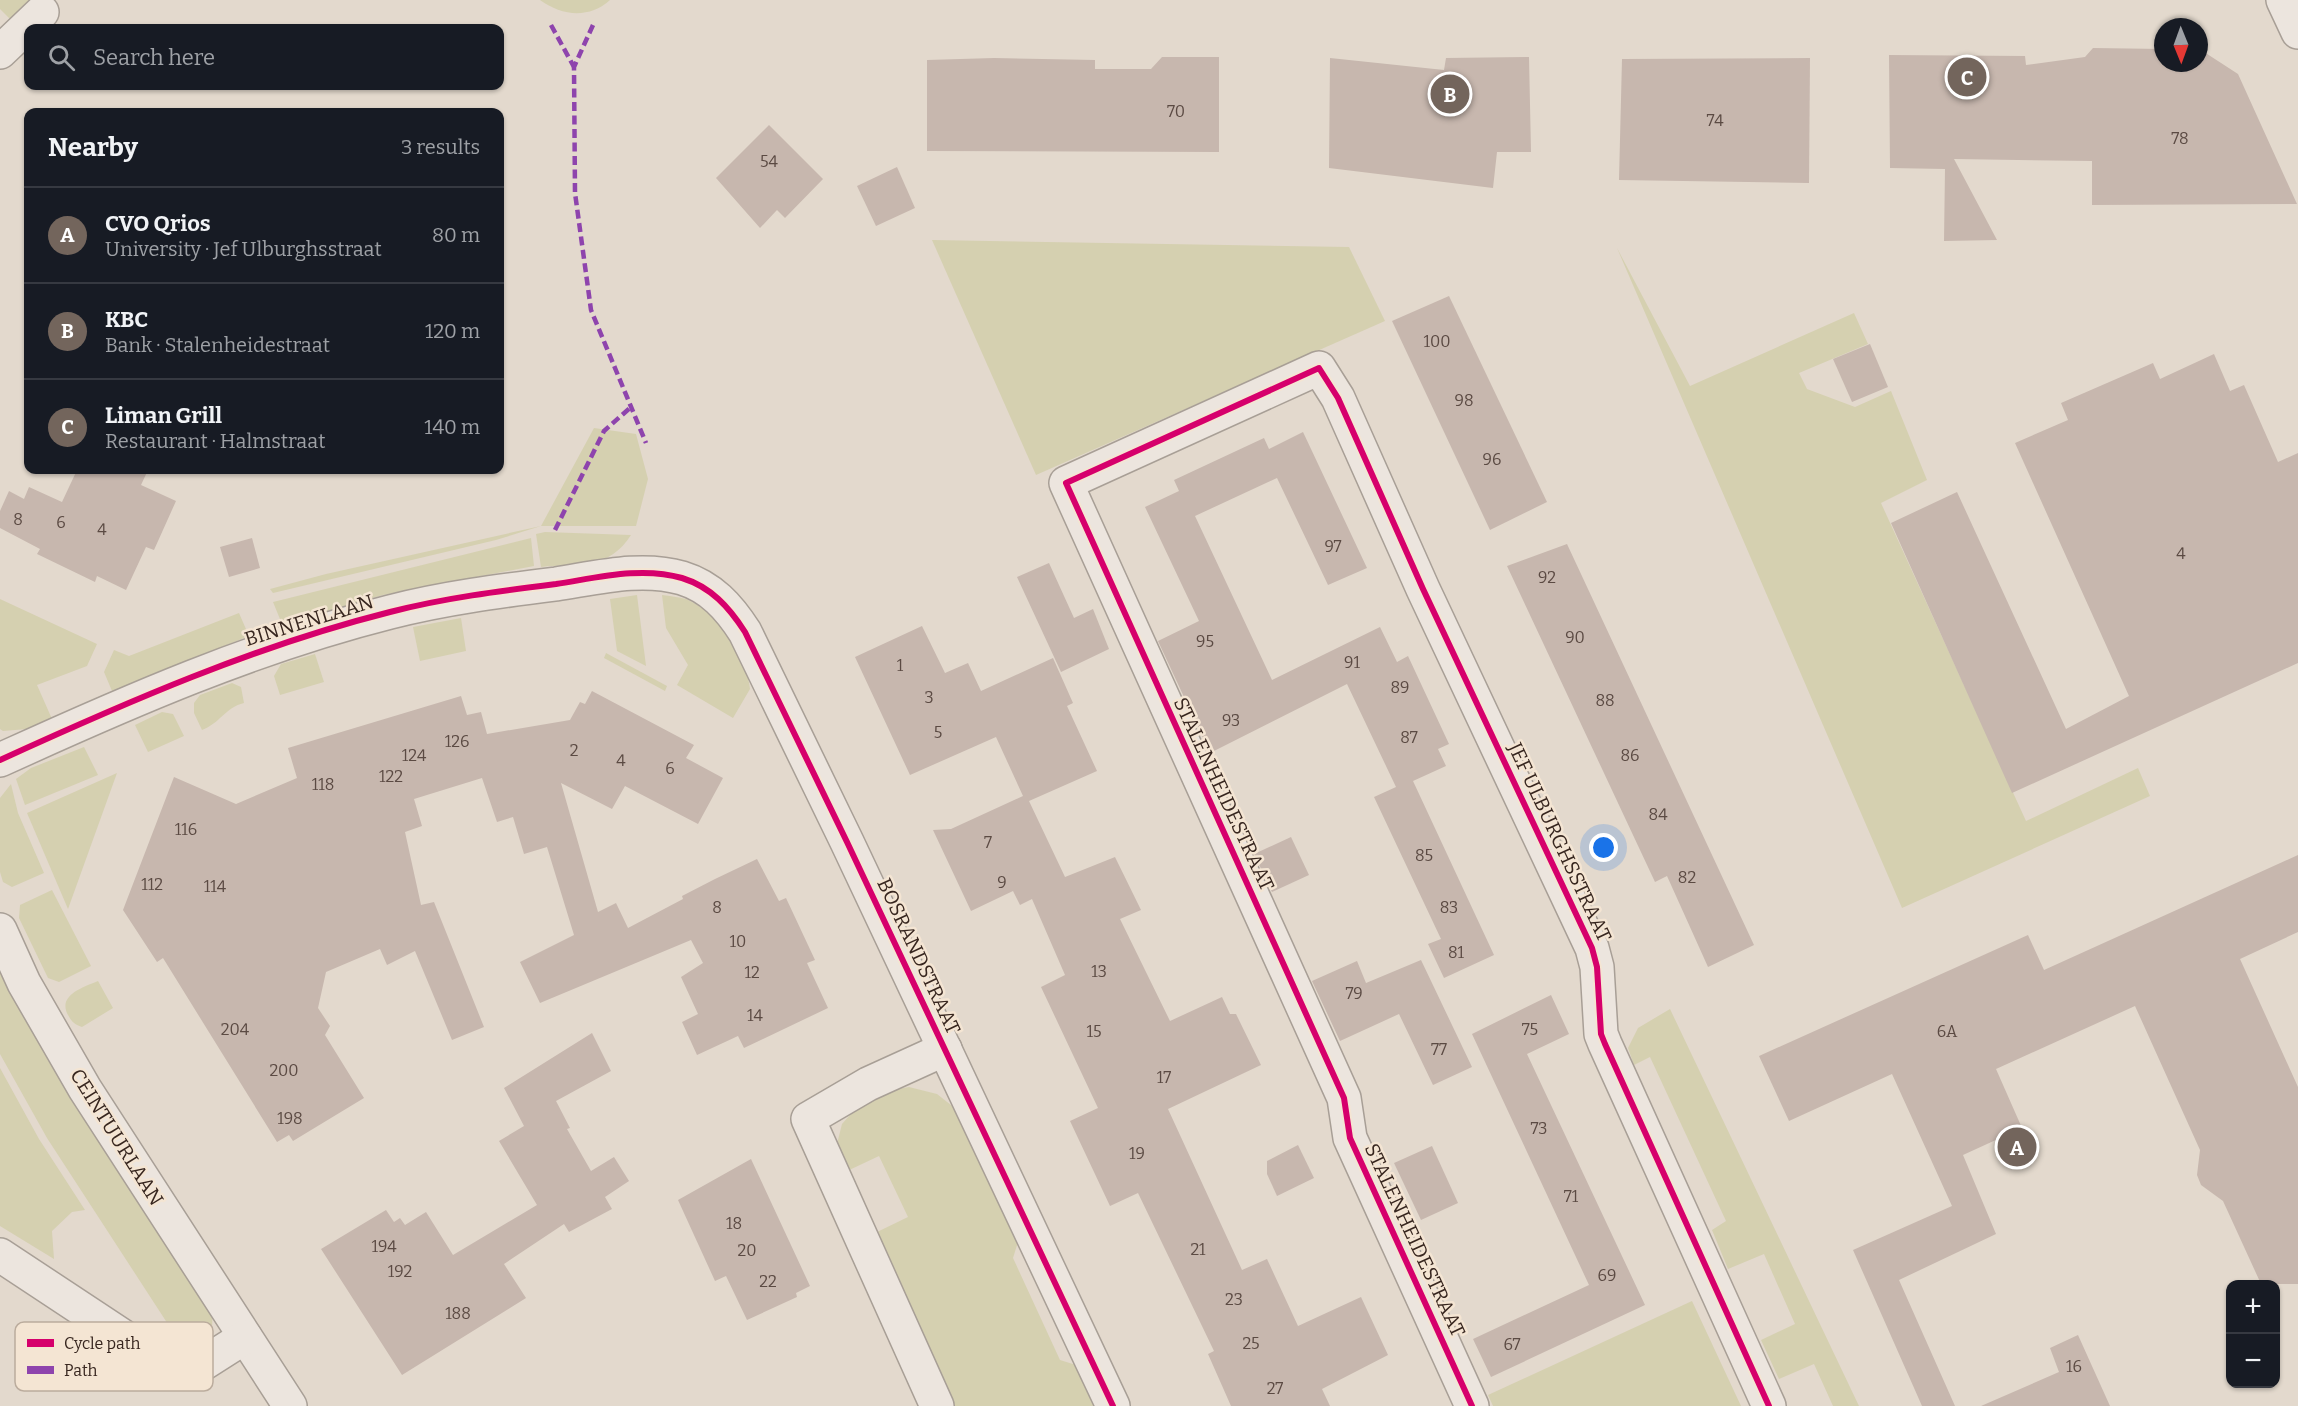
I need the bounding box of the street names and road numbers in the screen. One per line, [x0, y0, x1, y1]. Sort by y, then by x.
street label: BINNENLAAN [242, 589, 377, 651]
street label: STALENHEIDESTRAAT [1169, 694, 1279, 895]
street label: JEF ULBURGHSSTRAAT [1503, 738, 1617, 946]
street label: BOSRANDSTRAAT [872, 874, 966, 1038]
street label: CEINTUURLAAN [65, 1064, 169, 1210]
street label: STALENHEIDESTRAAT [1360, 1140, 1470, 1341]

